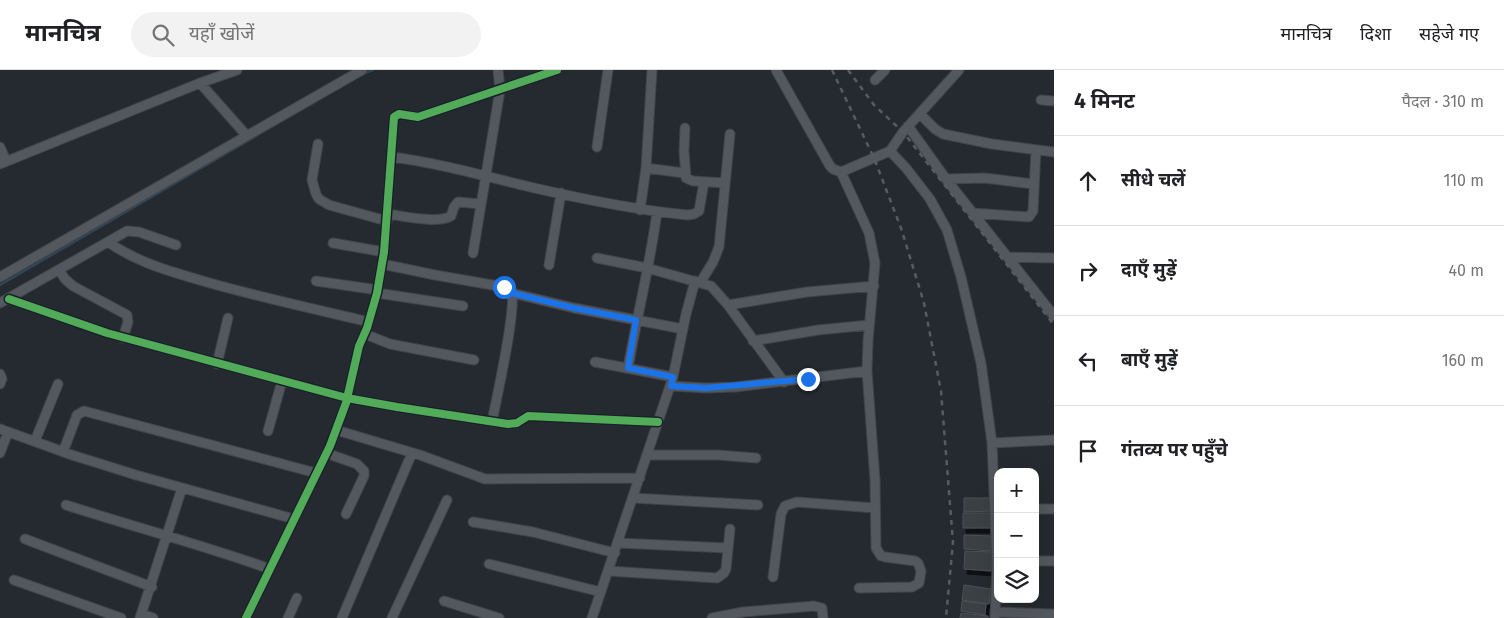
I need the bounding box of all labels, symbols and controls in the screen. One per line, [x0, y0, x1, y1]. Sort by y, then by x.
search box [131, 12, 481, 57]
text: मानचित्र [25, 19, 101, 47]
icon: search [149, 21, 177, 49]
text: यहाँ खोजें [189, 22, 254, 45]
text: मानचित्र [1280, 23, 1332, 45]
text: दिशा [1360, 23, 1391, 45]
text: सहेजे गए [1419, 23, 1479, 45]
text: 4 मिनट [1074, 88, 1135, 114]
text: पैदल · 310 m [1402, 92, 1484, 111]
icon: ahead [1074, 167, 1102, 195]
text: सीधे चलें [1121, 168, 1185, 191]
text: 110 m [1443, 171, 1484, 190]
icon: right [1074, 257, 1102, 285]
text: दाएँ मुड़ें [1121, 258, 1177, 281]
text: 40 m [1449, 261, 1484, 280]
route start [493, 276, 516, 299]
icon: left [1074, 347, 1102, 375]
text: बाएँ मुड़ें [1121, 348, 1178, 371]
text: 160 m [1442, 351, 1484, 370]
route end [797, 368, 820, 391]
icon: arrive [1074, 437, 1102, 465]
text: गंतव्य पर पहुँचे [1121, 438, 1228, 461]
map controls [994, 468, 1039, 603]
button: + [994, 468, 1039, 513]
button: − [994, 513, 1039, 558]
button: layers [994, 558, 1039, 603]

